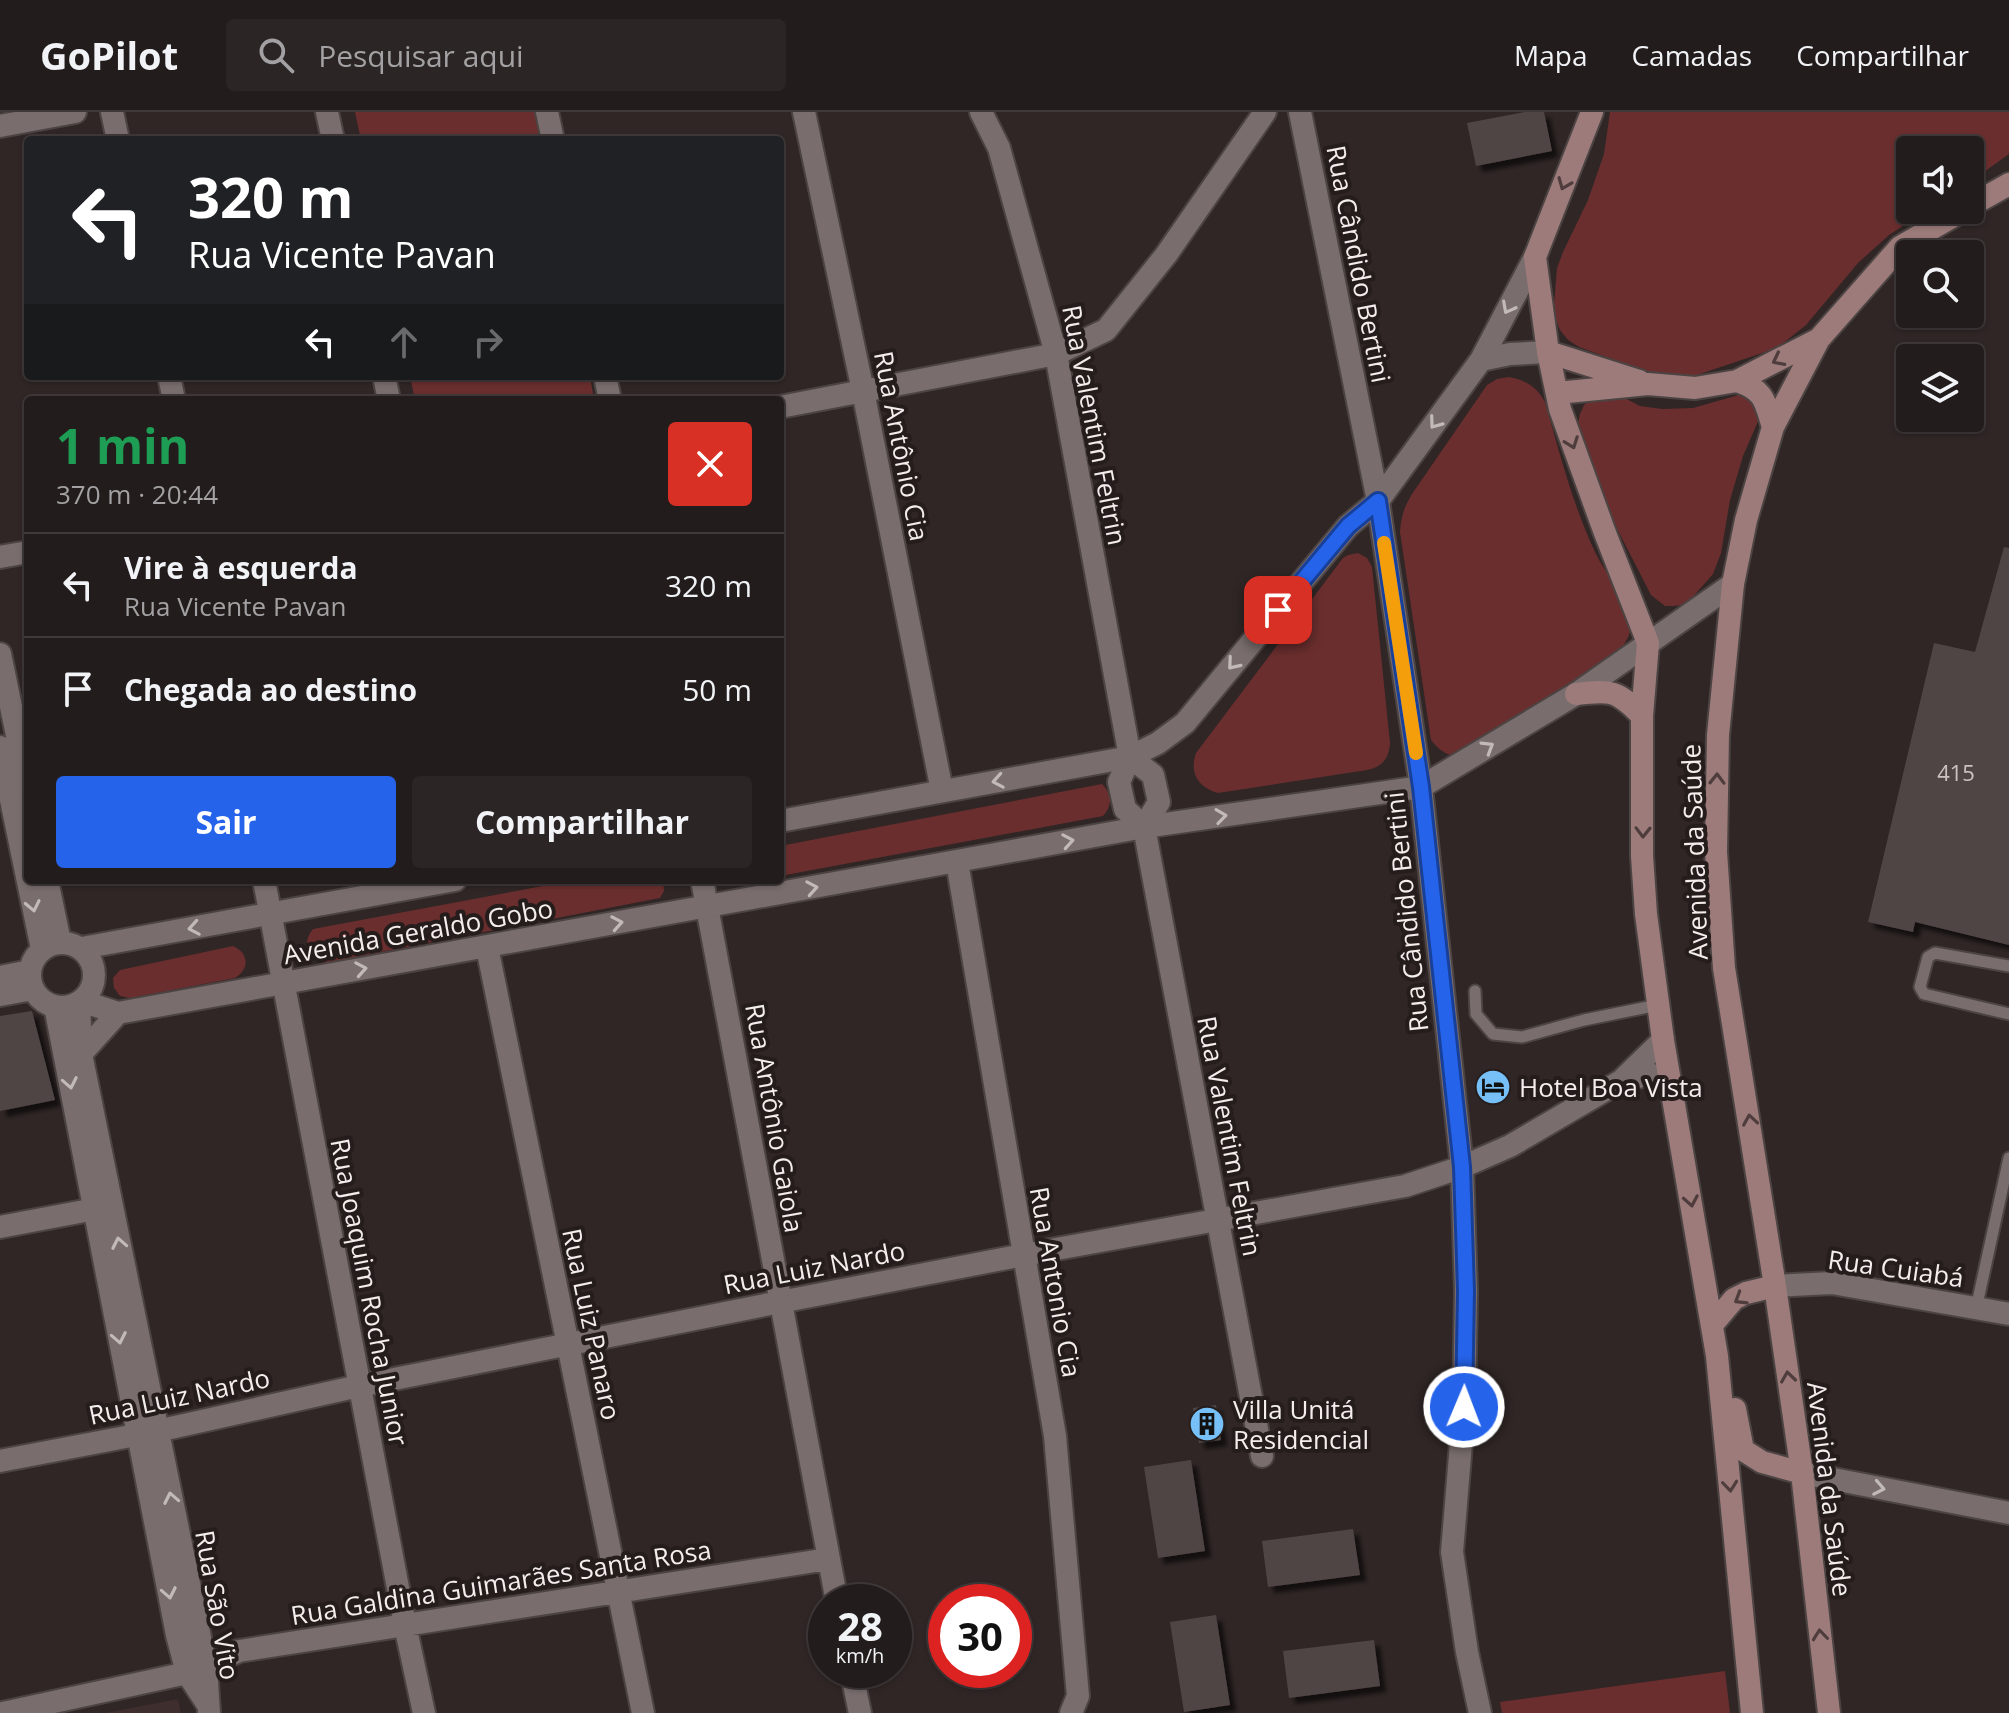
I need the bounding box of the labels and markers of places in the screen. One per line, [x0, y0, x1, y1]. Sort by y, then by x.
pin [1244, 576, 1312, 644]
hotel icon: Hotel Boa Vista [1474, 1068, 1512, 1106]
place label: Hotel Boa Vista [1519, 1069, 1703, 1105]
place label: Villa Unitá Residencial [1233, 1391, 1369, 1457]
building icon: Villa Unitá Residencial [1188, 1405, 1226, 1443]

